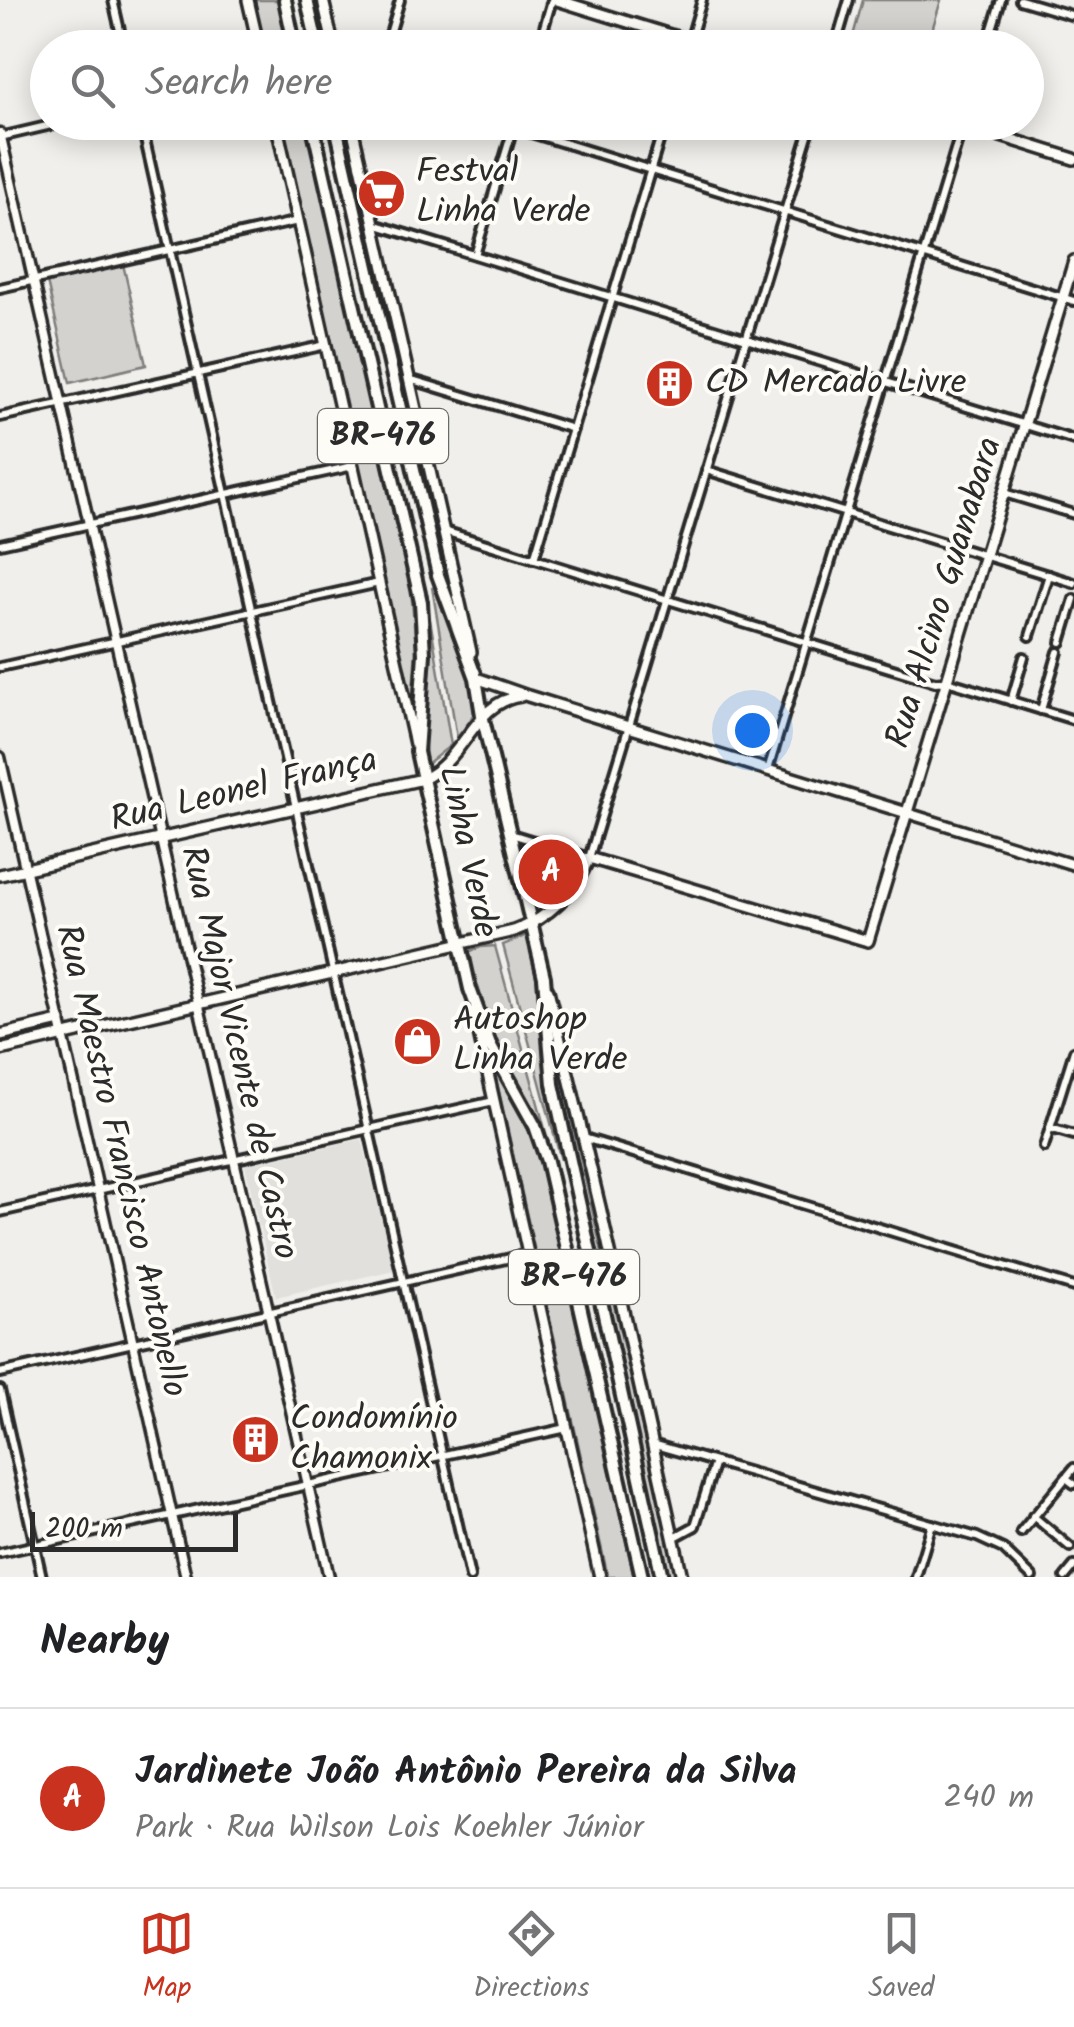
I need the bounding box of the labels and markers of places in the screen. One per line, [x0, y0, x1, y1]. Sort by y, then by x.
place label: Festval Linha Verde [416, 145, 591, 241]
supermarket icon: Festval Linha Verde [355, 167, 407, 219]
place label: CD Mercado Livre [705, 356, 967, 412]
building icon: CD Mercado Livre [644, 358, 696, 410]
pin: A [518, 834, 584, 910]
place label: Autoshop Linha Verde [453, 993, 628, 1089]
shop icon: Autoshop Linha Verde [392, 1015, 444, 1067]
place label: Condomínio Chamonix [290, 1392, 458, 1488]
building icon: Condomínio Chamonix [229, 1414, 281, 1466]

